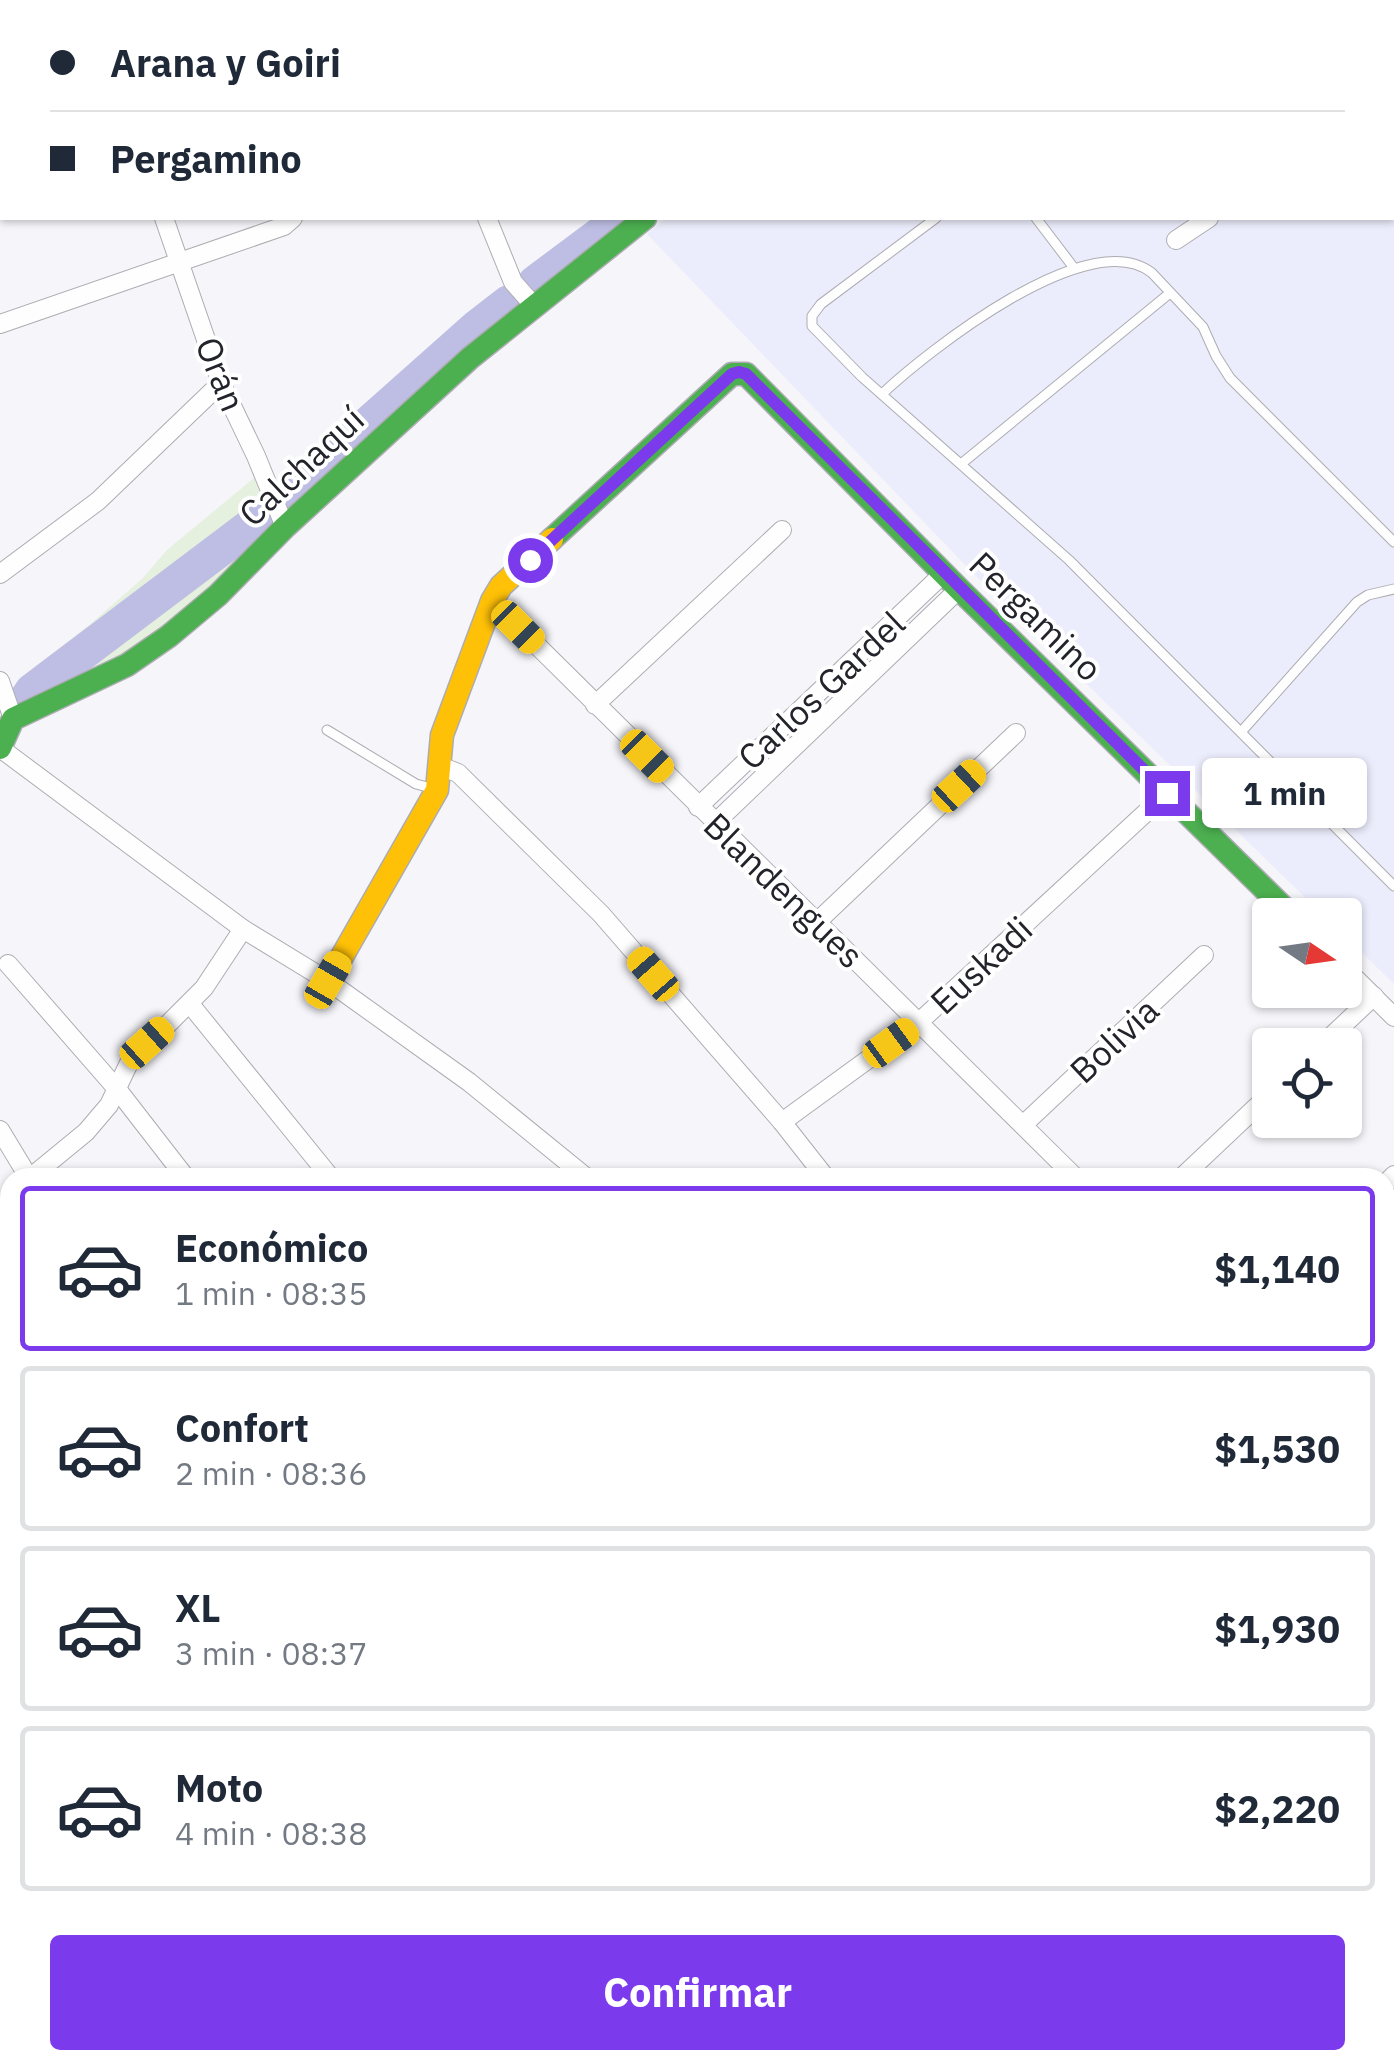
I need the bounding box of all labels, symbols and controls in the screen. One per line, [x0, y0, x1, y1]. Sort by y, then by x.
text: Arana y Goiri [110, 38, 341, 87]
text: Pergamino [110, 134, 302, 183]
street label: Orán [185, 330, 257, 418]
street label: Calchaquí [229, 396, 374, 536]
route start [508, 538, 553, 583]
street label: Pergamino [960, 541, 1112, 691]
car [486, 595, 550, 659]
street label: Carlos Gardel [728, 601, 914, 779]
car [615, 724, 679, 788]
car [927, 755, 991, 817]
callout: 1 min [1202, 758, 1367, 828]
route end [1145, 771, 1190, 816]
text: 1 min [1243, 772, 1326, 814]
street label: Blandengues [694, 802, 874, 978]
north arrow [1252, 898, 1362, 1008]
map controls [1252, 898, 1362, 1138]
street label: Euskadi [920, 906, 1042, 1024]
car [622, 942, 684, 1006]
car [300, 947, 356, 1013]
street label: Bolivia [1060, 987, 1168, 1093]
car [115, 1012, 179, 1074]
car [858, 1013, 924, 1073]
button: locate [1252, 1028, 1362, 1138]
text: Económico [175, 1223, 368, 1272]
icon: car [55, 1224, 145, 1314]
text: $1,140 [1214, 1244, 1340, 1293]
text: 1 min · 08:35 [175, 1272, 368, 1314]
text: Confort [175, 1403, 309, 1452]
icon: car [55, 1404, 145, 1494]
text: $1,530 [1214, 1424, 1340, 1473]
text: 2 min · 08:36 [175, 1452, 368, 1494]
text: XL [175, 1583, 221, 1632]
icon: car [55, 1584, 145, 1674]
text: $1,930 [1214, 1604, 1340, 1653]
text: 3 min · 08:37 [175, 1632, 368, 1674]
text: Moto [175, 1763, 263, 1812]
icon: car [55, 1764, 145, 1854]
text: $2,220 [1214, 1784, 1340, 1833]
text: 4 min · 08:38 [175, 1812, 368, 1854]
button: Confirmar [50, 1935, 1345, 2050]

